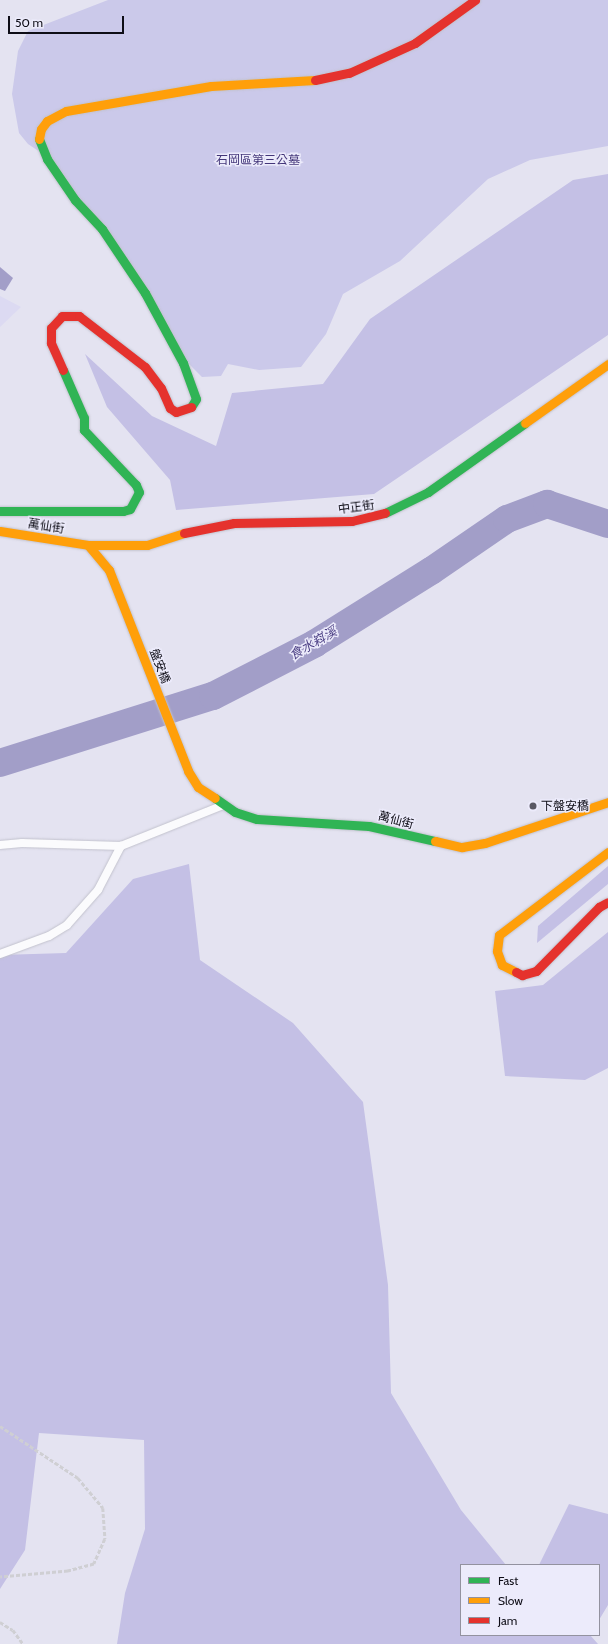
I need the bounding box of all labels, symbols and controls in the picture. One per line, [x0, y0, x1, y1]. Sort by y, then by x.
scale bar [10, 8, 126, 34]
text: 50 m [15, 15, 43, 30]
park label: 石岡區第三公墓 [216, 153, 300, 167]
street label: 中正街 [337, 498, 375, 516]
street label: 萬仙街 [27, 516, 65, 536]
water label: 食水嵙溪 [287, 623, 339, 663]
street label: 盤安橋 [147, 647, 173, 685]
place label: 下盤安橋 [541, 799, 589, 813]
marker: 下盤安橋 [528, 801, 538, 811]
street label: 萬仙街 [377, 808, 415, 832]
legend [460, 1564, 600, 1636]
text: Fast [498, 1573, 518, 1588]
text: Slow [498, 1593, 523, 1608]
text: Jam [498, 1613, 517, 1628]

